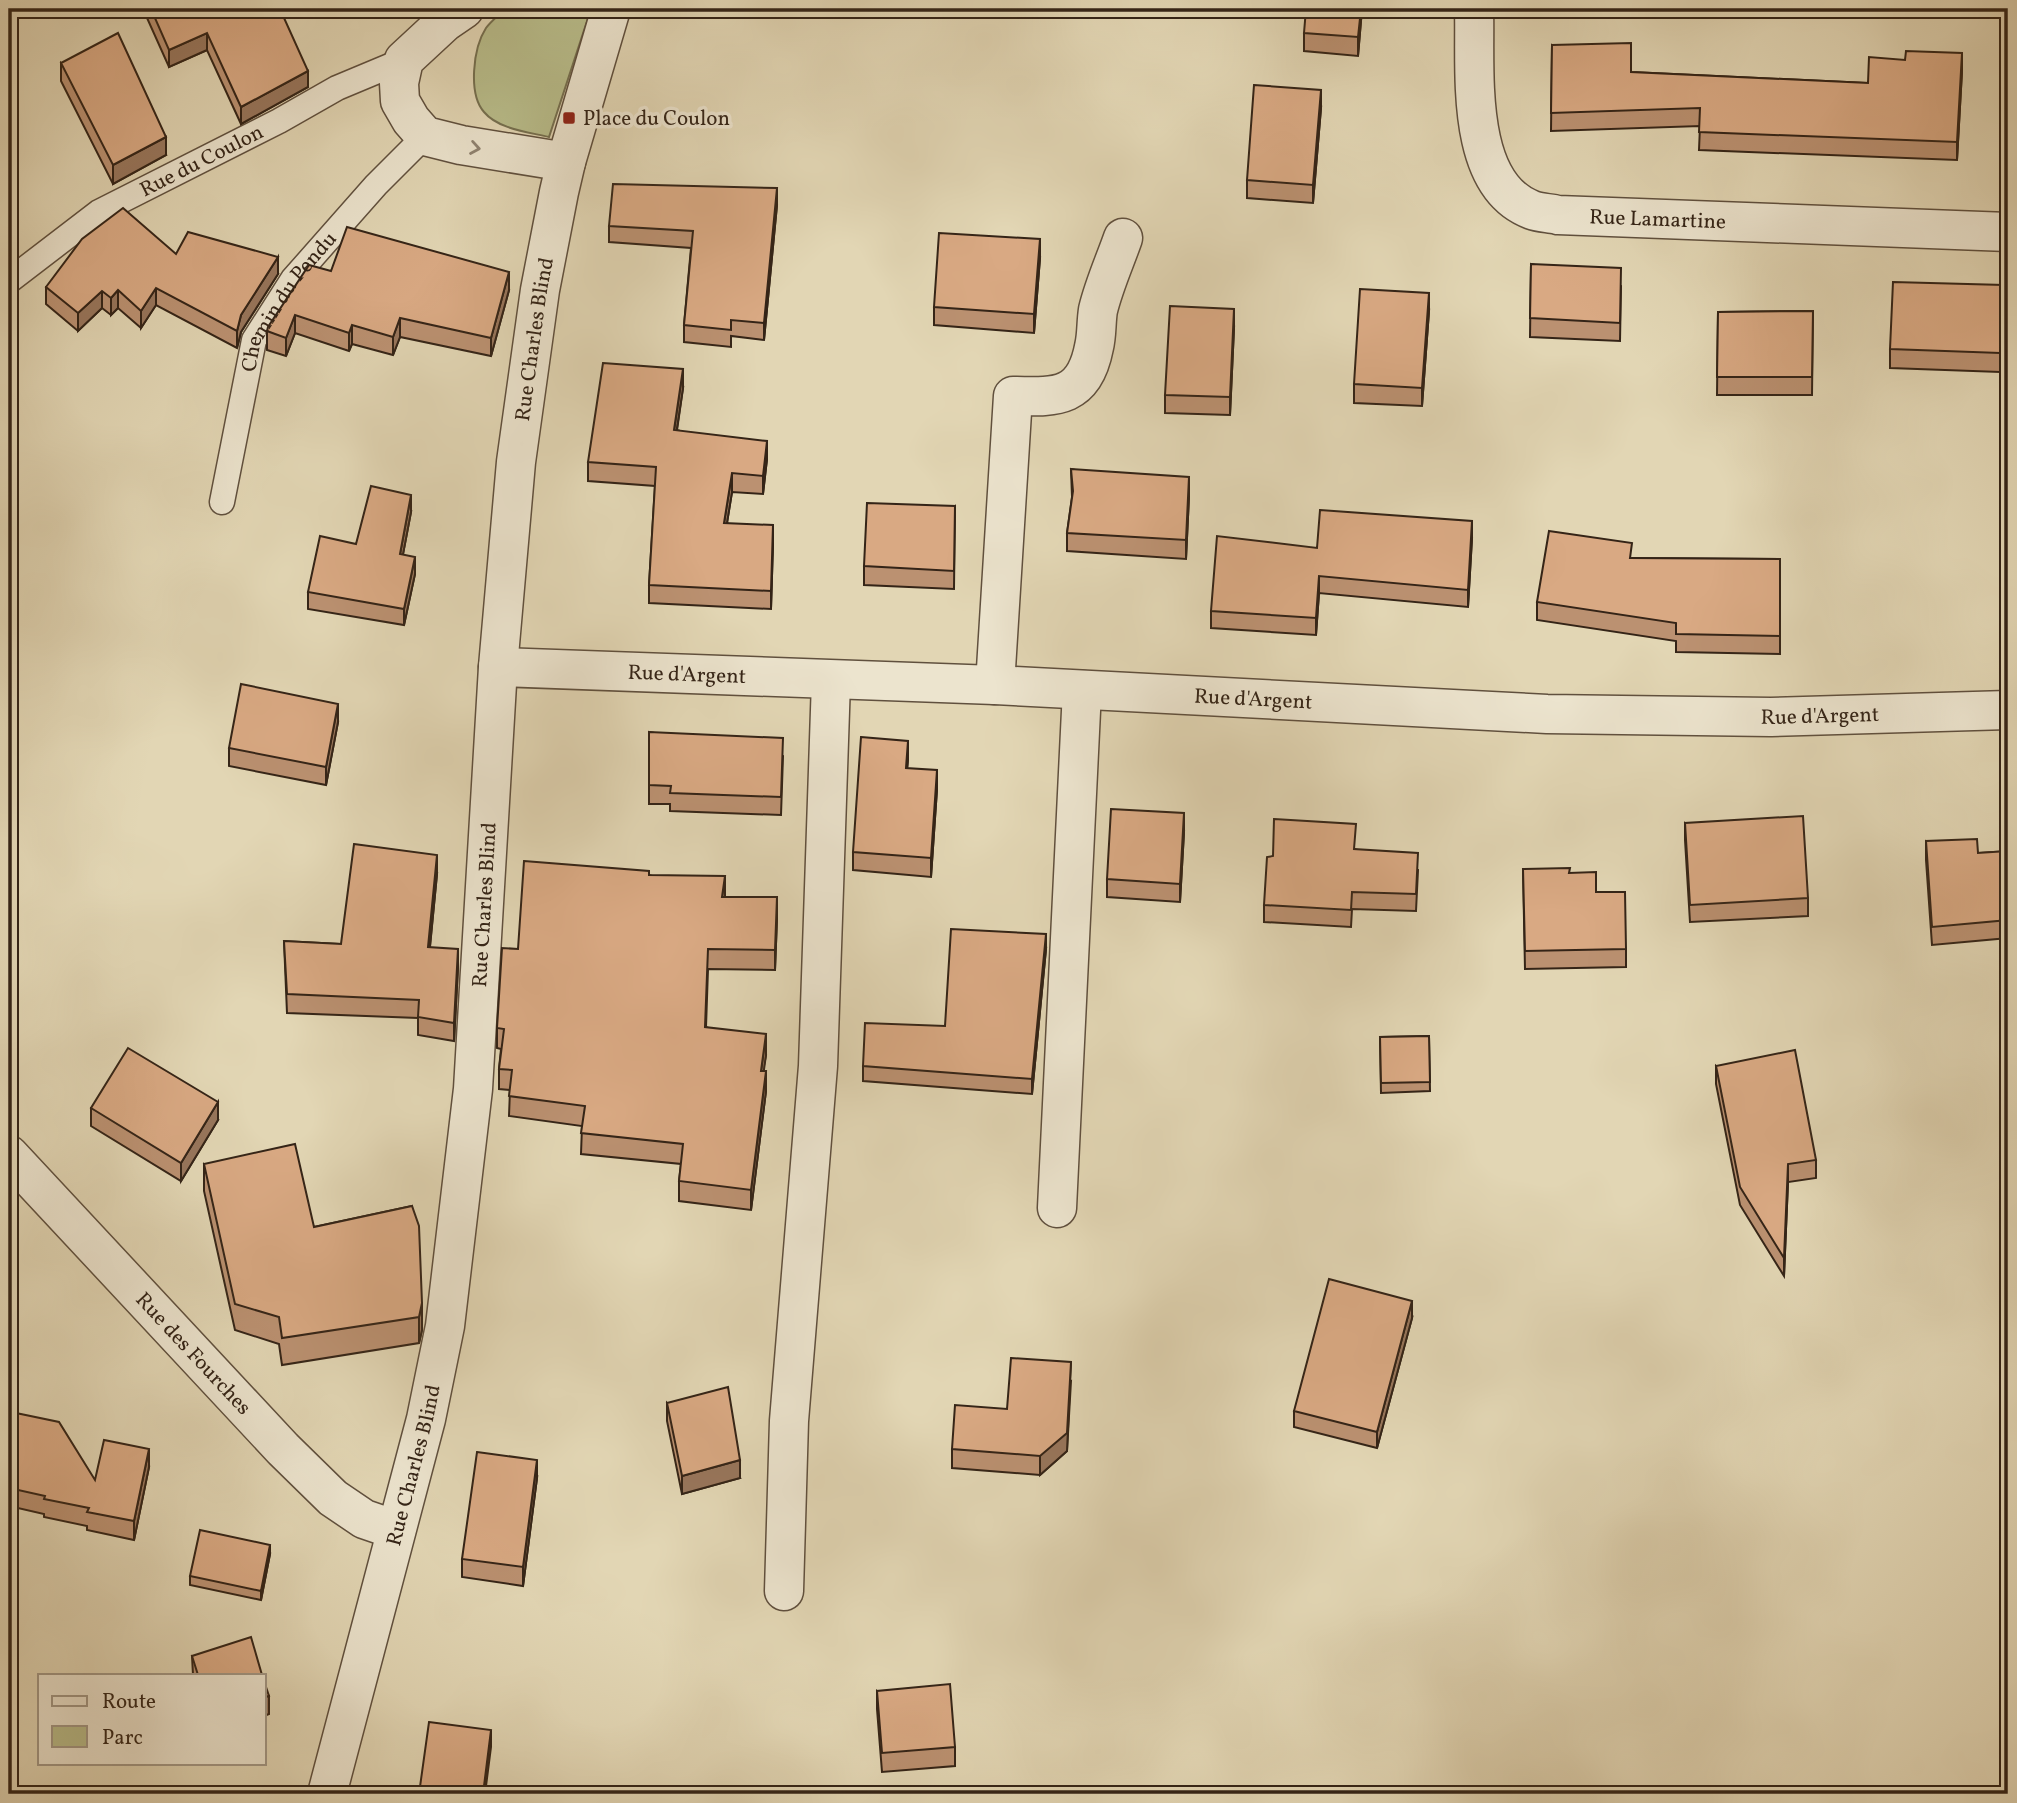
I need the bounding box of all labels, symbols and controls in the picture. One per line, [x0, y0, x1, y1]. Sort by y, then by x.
place label: Place du Coulon [583, 105, 730, 134]
marker: Place du Coulon [561, 110, 577, 126]
street label: Rue du Coulon [135, 118, 269, 205]
one-way arrow [469, 140, 481, 155]
street label: Rue Lamartine [1589, 203, 1727, 237]
street label: Chemin du Pendu [235, 226, 344, 375]
street label: Rue Charles Blind [509, 255, 562, 423]
street label: Rue d'Argent [627, 659, 747, 692]
street label: Rue d'Argent [1193, 682, 1313, 718]
street label: Rue d'Argent [1760, 701, 1880, 733]
street label: Rue Charles Blind [466, 821, 505, 988]
street label: Rue des Fourches [128, 1286, 257, 1422]
street label: Rue Charles Blind [380, 1382, 449, 1549]
legend [38, 1674, 266, 1764]
text: Route [102, 1688, 156, 1717]
text: Parc [102, 1724, 143, 1753]

